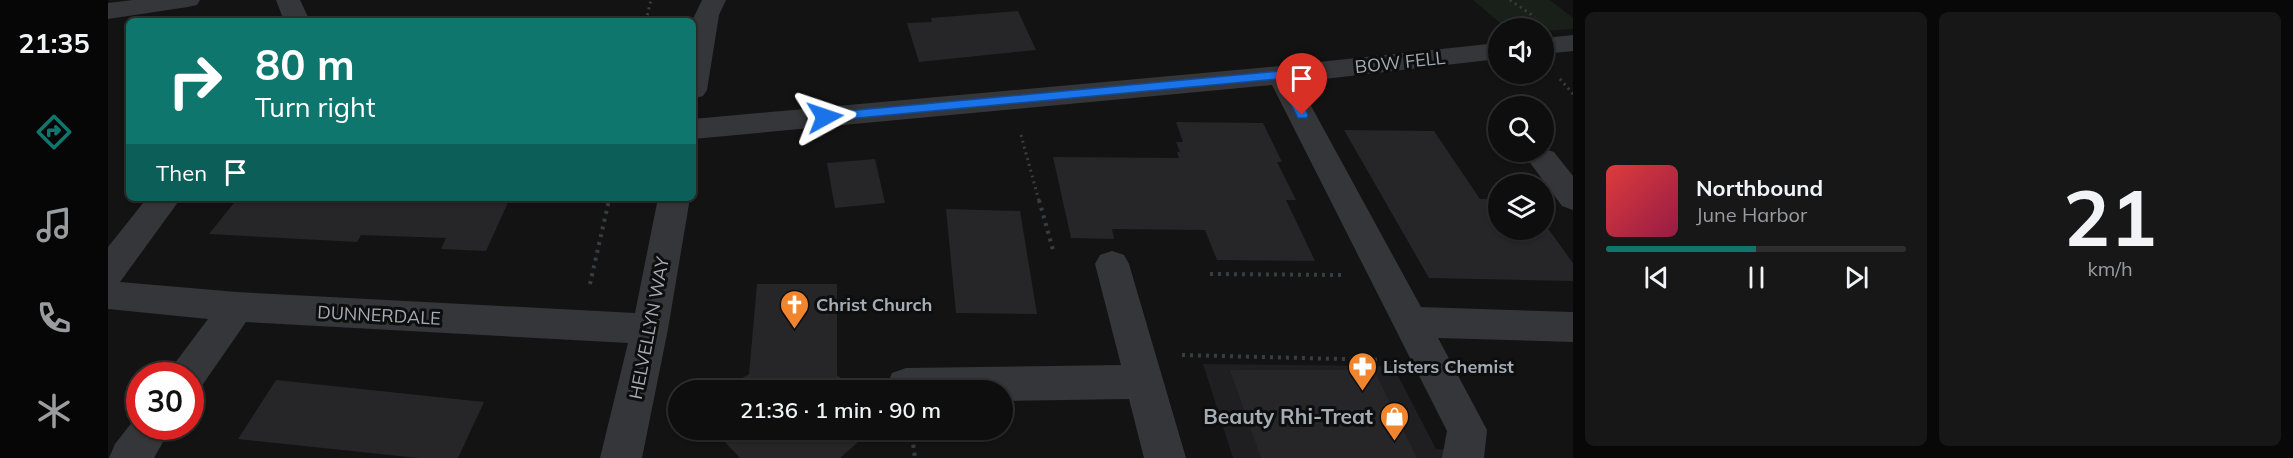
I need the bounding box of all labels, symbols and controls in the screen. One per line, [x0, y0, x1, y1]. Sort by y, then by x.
map controls [1488, 18, 1554, 240]
button: sound [1488, 18, 1554, 84]
text: 21:35 [18, 26, 90, 60]
text: 80 m [255, 38, 355, 91]
icon: right [156, 42, 234, 120]
street label: BOW FELL [1354, 46, 1447, 78]
pin [1276, 53, 1327, 115]
icon: arrive [1285, 62, 1318, 95]
position arrow [793, 85, 857, 149]
text: Turn right [255, 90, 375, 124]
button: search [1488, 96, 1554, 162]
icon: directions [33, 111, 75, 153]
icon: arrive [219, 156, 252, 189]
text: Then [156, 159, 207, 187]
text: 21 [2063, 168, 2157, 266]
button: layers [1488, 174, 1554, 240]
text: Northbound [1696, 174, 1823, 202]
text: June Harbor [1696, 202, 1807, 227]
icon: music [33, 204, 75, 246]
street label: HELVELLYN WAY [624, 254, 674, 401]
text: km/h [2087, 256, 2133, 281]
icon: previous [1640, 261, 1673, 294]
icon: pause [1740, 261, 1773, 294]
icon: next [1840, 261, 1873, 294]
church icon: Christ Church [779, 288, 811, 330]
place label: Christ Church [816, 293, 932, 316]
icon: phone [33, 297, 75, 339]
street label: DUNNERDALE [317, 300, 441, 330]
pharmacy icon: Listers Chemist [1346, 350, 1378, 392]
place label: Listers Chemist [1383, 355, 1514, 378]
speed limit sign: 30 [126, 362, 204, 440]
icon: climate [33, 390, 75, 432]
text: 21:36 · 1 min · 90 m [740, 396, 941, 424]
shop icon: Beauty Rhi-Treat [1378, 400, 1410, 442]
place label: Beauty Rhi-Treat [1203, 403, 1373, 429]

